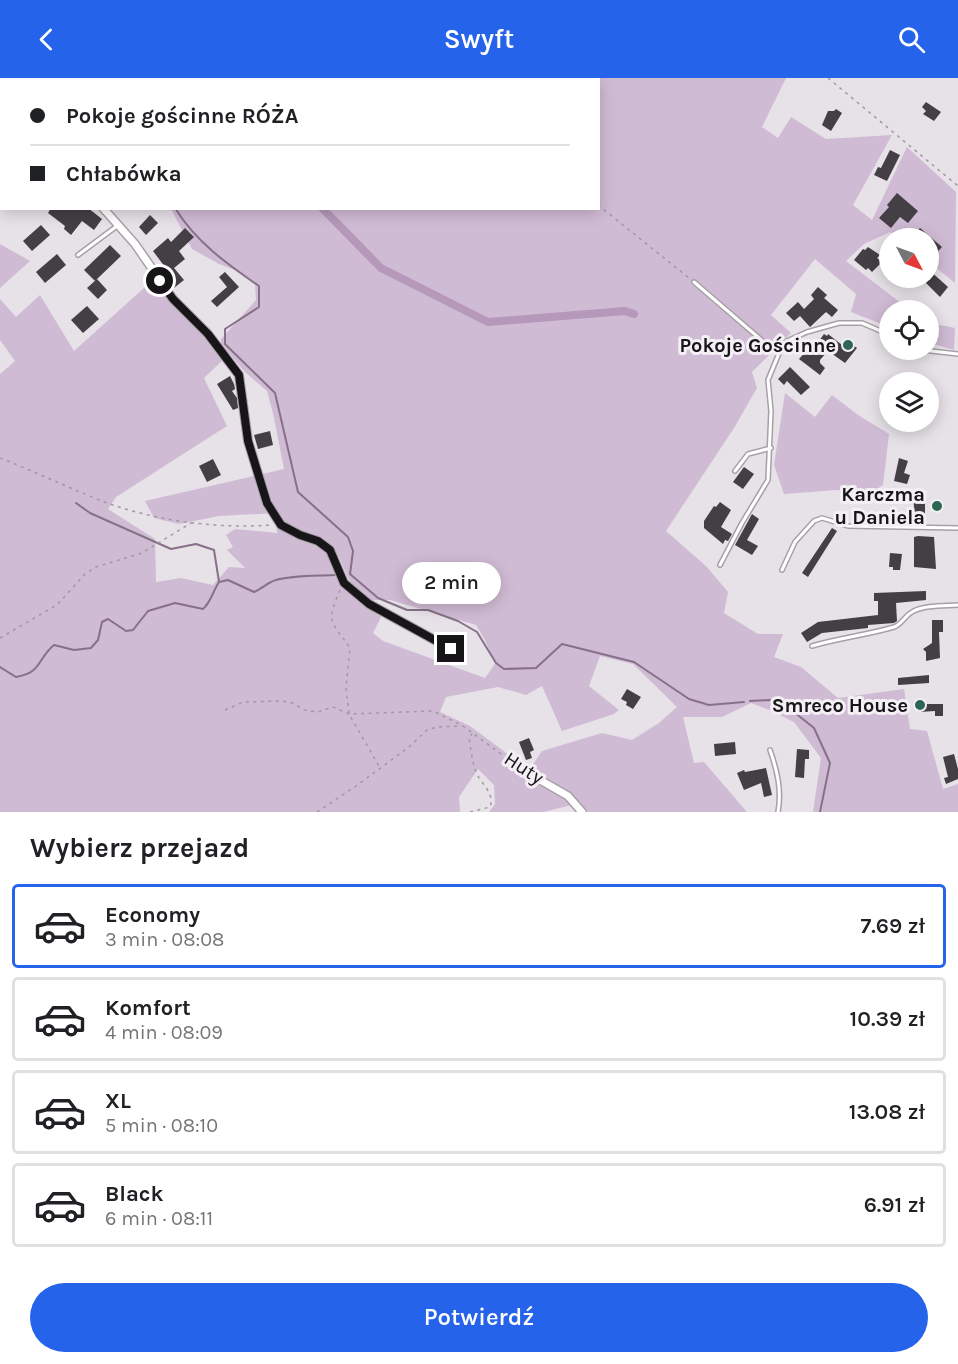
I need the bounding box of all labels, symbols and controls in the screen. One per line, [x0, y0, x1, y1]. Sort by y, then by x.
icon: back [30, 23, 63, 56]
text: Swyft [444, 23, 514, 55]
icon: search [895, 23, 928, 56]
text: Pokoje gościnne RÓŻA [66, 103, 298, 129]
text: Chłabówka [66, 161, 182, 187]
north arrow [879, 228, 939, 288]
map controls [879, 228, 939, 432]
route start [146, 267, 173, 294]
button: locate [879, 300, 939, 360]
place label: Pokoje Gościnne [679, 334, 836, 357]
marker: Pokoje Gościnne [841, 338, 855, 352]
button: layers [879, 372, 939, 432]
place label: Karczma u Daniela [835, 483, 925, 529]
marker: Karczma u Daniela [930, 499, 944, 513]
callout: 2 min [402, 562, 500, 604]
text: 2 min [424, 571, 479, 594]
route end [437, 635, 464, 662]
place label: Smreco House [772, 694, 908, 717]
marker: Smreco House [913, 698, 927, 712]
street label: Huty [500, 747, 548, 789]
text: Wybierz przejazd [30, 832, 249, 864]
icon: car [33, 899, 87, 953]
text: Economy [105, 902, 200, 928]
text: 7.69 zł [861, 913, 925, 939]
text: 3 min · 08:08 [105, 928, 224, 951]
icon: car [33, 992, 87, 1046]
text: Komfort [105, 995, 191, 1021]
text: 10.39 zł [850, 1006, 925, 1032]
text: 4 min · 08:09 [105, 1021, 223, 1044]
icon: car [33, 1085, 87, 1139]
text: XL [105, 1088, 131, 1114]
text: 13.08 zł [849, 1099, 925, 1125]
text: 5 min · 08:10 [105, 1114, 218, 1137]
icon: car [33, 1178, 87, 1232]
text: Black [105, 1181, 164, 1207]
text: 6.91 zł [864, 1192, 925, 1218]
text: 6 min · 08:11 [105, 1207, 213, 1230]
button: Potwierdź [30, 1283, 928, 1352]

